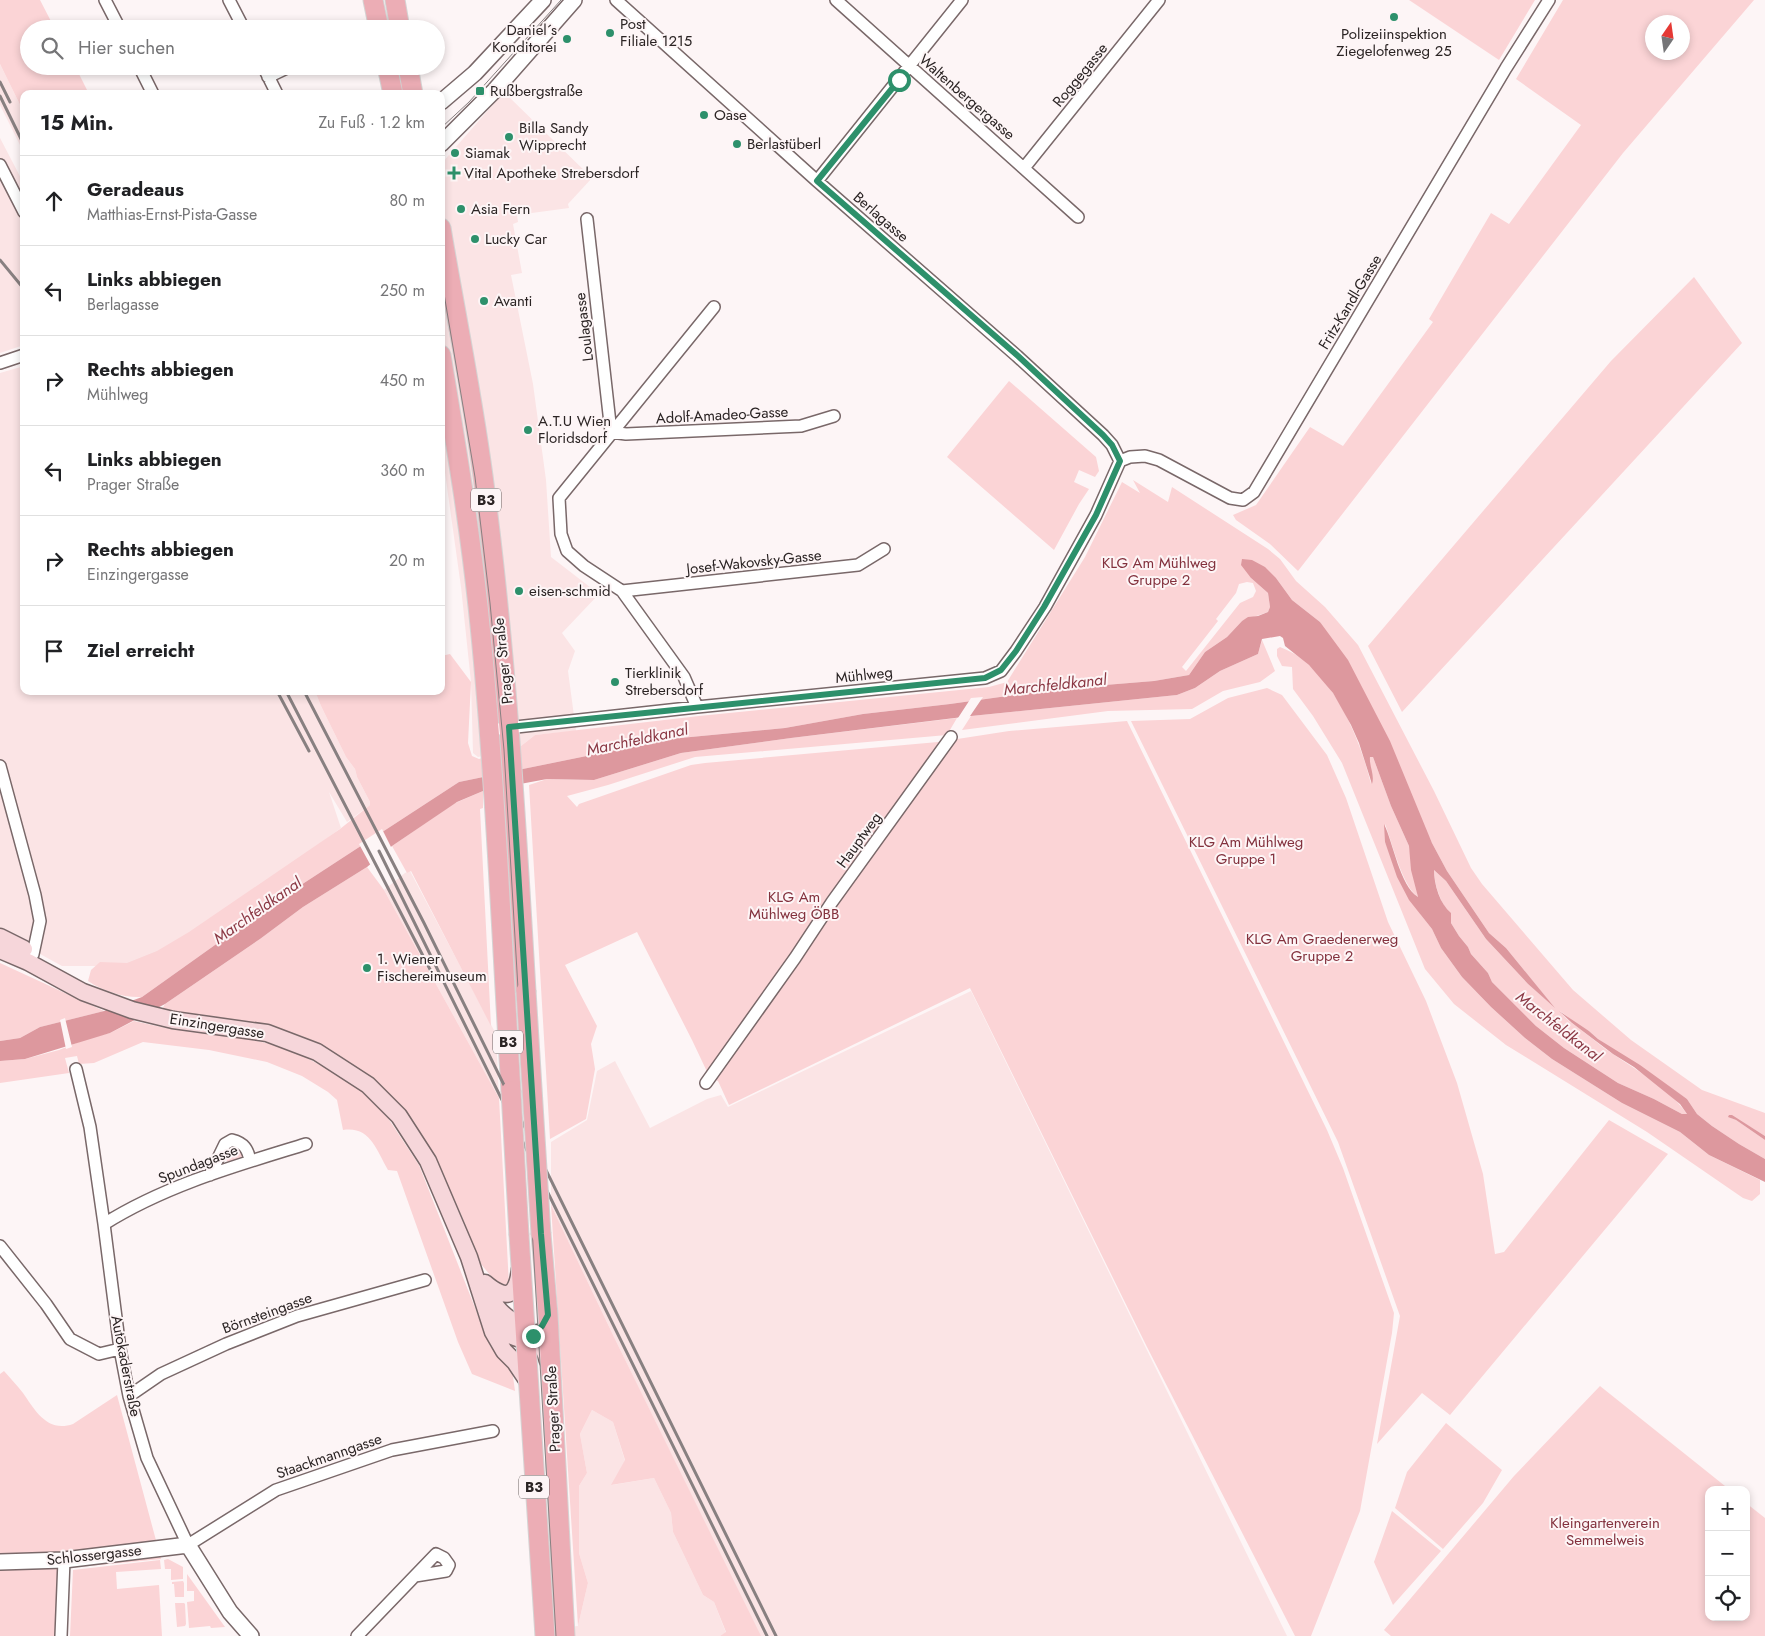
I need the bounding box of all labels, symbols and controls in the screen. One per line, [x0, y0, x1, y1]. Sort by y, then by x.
marker: Polizeiinspektion Ziegelofenweg 25 [1388, 11, 1400, 23]
place label: Post Filiale 1215 [620, 13, 692, 52]
north arrow [1645, 15, 1690, 60]
place label: Daniel´s Konditorei [492, 19, 557, 58]
search box [20, 20, 445, 75]
place label: Polizeiinspektion Ziegelofenweg 25 [1336, 23, 1452, 62]
marker: Post Filiale 1215 [604, 27, 616, 39]
marker: Daniel´s Konditorei [561, 33, 573, 45]
icon: search [38, 34, 66, 62]
text: Hier suchen [78, 34, 175, 61]
street label: Roggegasse [1047, 38, 1113, 112]
street label: Waltenbergergasse [914, 49, 1020, 145]
route start [888, 69, 911, 92]
place label: Rußbergstraße [490, 80, 583, 102]
marker: Rußbergstraße [474, 85, 486, 97]
place label: Oase [714, 104, 747, 126]
text: 15 Min. [40, 108, 114, 138]
marker: Oase [698, 109, 710, 121]
text: Zu Fuß · 1.2 km [319, 111, 425, 134]
place label: Billa Sandy Wipprecht [519, 117, 589, 156]
marker: Billa Sandy Wipprecht [503, 131, 515, 143]
place label: Berlastüberl [747, 133, 821, 155]
marker: Berlastüberl [731, 138, 743, 150]
place label: Siamak [465, 142, 510, 164]
marker: Siamak [449, 147, 461, 159]
place label: Vital Apotheke Strebersdorf [464, 162, 640, 184]
marker: Vital Apotheke Strebersdorf [448, 167, 460, 179]
text: Geradeaus [87, 176, 184, 203]
icon: ahead [40, 187, 68, 215]
street label: Berlagasse [848, 187, 914, 248]
text: 80 m [389, 189, 425, 212]
place label: Asia Fern [471, 198, 530, 220]
text: Matthias-Ernst-Pista-Gasse [87, 203, 257, 226]
marker: Asia Fern [455, 203, 467, 215]
place label: Lucky Car [485, 228, 548, 250]
marker: Lucky Car [469, 233, 481, 245]
street label: Fritz-Kandl-Gasse [1313, 250, 1387, 354]
text: Links abbiegen [87, 266, 222, 293]
icon: left [40, 277, 68, 305]
text: 250 m [380, 279, 425, 302]
place label: Avanti [494, 290, 532, 312]
street label: Loulagasse [569, 291, 599, 363]
text: Berlagasse [87, 293, 159, 316]
marker: Avanti [478, 295, 490, 307]
text: Rechts abbiegen [87, 356, 234, 383]
icon: right [40, 367, 68, 395]
text: 450 m [380, 369, 425, 392]
text: Mühlweg [87, 383, 148, 406]
street label: Adolf-Amadeo-Gasse [655, 401, 789, 429]
place label: A.T.U Wien Floridsdorf [538, 410, 611, 449]
marker: A.T.U Wien Floridsdorf [522, 424, 534, 436]
text: Links abbiegen [87, 446, 222, 473]
icon: left [40, 457, 68, 485]
text: 360 m [380, 459, 425, 482]
text: Prager Straße [87, 473, 179, 496]
road number: B3 [471, 488, 501, 512]
text: Rechts abbiegen [87, 536, 234, 563]
street label: Josef-Wakovsky-Gasse [683, 544, 823, 580]
icon: right [40, 547, 68, 575]
text: 20 m [389, 549, 425, 572]
park label: KLG Am Mühlweg Gruppe 2 [1102, 552, 1216, 591]
text: Einzingergasse [87, 563, 189, 586]
place label: eisen-schmid [529, 580, 611, 602]
marker: eisen-schmid [513, 585, 525, 597]
street label: Prager Straße [488, 617, 518, 705]
icon: arrive [40, 637, 68, 665]
text: Ziel erreicht [87, 637, 194, 664]
street label: Mühlweg [834, 661, 894, 689]
place label: Tierklinik Strebersdorf [625, 662, 704, 701]
water label: Marchfeldkanal [1003, 668, 1109, 701]
marker: Tierklinik Strebersdorf [609, 676, 621, 688]
water label: Marchfeldkanal [584, 717, 691, 761]
street label: Hauptweg [831, 808, 887, 872]
park label: KLG Am Mühlweg Gruppe 1 [1189, 831, 1303, 870]
water label: Marchfeldkanal [208, 871, 307, 949]
park label: KLG Am Mühlweg ÖBB [749, 886, 839, 925]
park label: KLG Am Graedenerweg Gruppe 2 [1246, 928, 1398, 967]
place label: 1. Wiener Fischereimuseum [377, 948, 487, 987]
marker: 1. Wiener Fischereimuseum [361, 962, 373, 974]
water label: Marchfeldkanal [1511, 986, 1608, 1068]
street label: Einzingergasse [168, 1008, 266, 1044]
road number: B3 [493, 1030, 523, 1054]
street label: Spundagasse [155, 1139, 241, 1189]
street label: Börnsteingasse [219, 1286, 315, 1339]
street label: Autokaderstraße [105, 1313, 147, 1419]
route end [522, 1325, 545, 1348]
street label: Prager Straße [540, 1365, 566, 1453]
street label: Staackmanngasse [273, 1428, 385, 1484]
road number: B3 [519, 1475, 549, 1498]
map controls [1705, 1486, 1750, 1621]
button: + [1705, 1486, 1750, 1531]
park label: Kleingartenverein Semmelweis [1550, 1512, 1660, 1551]
button: − [1705, 1531, 1750, 1576]
street label: Schlossergasse [45, 1539, 143, 1571]
button: locate [1705, 1576, 1750, 1621]

